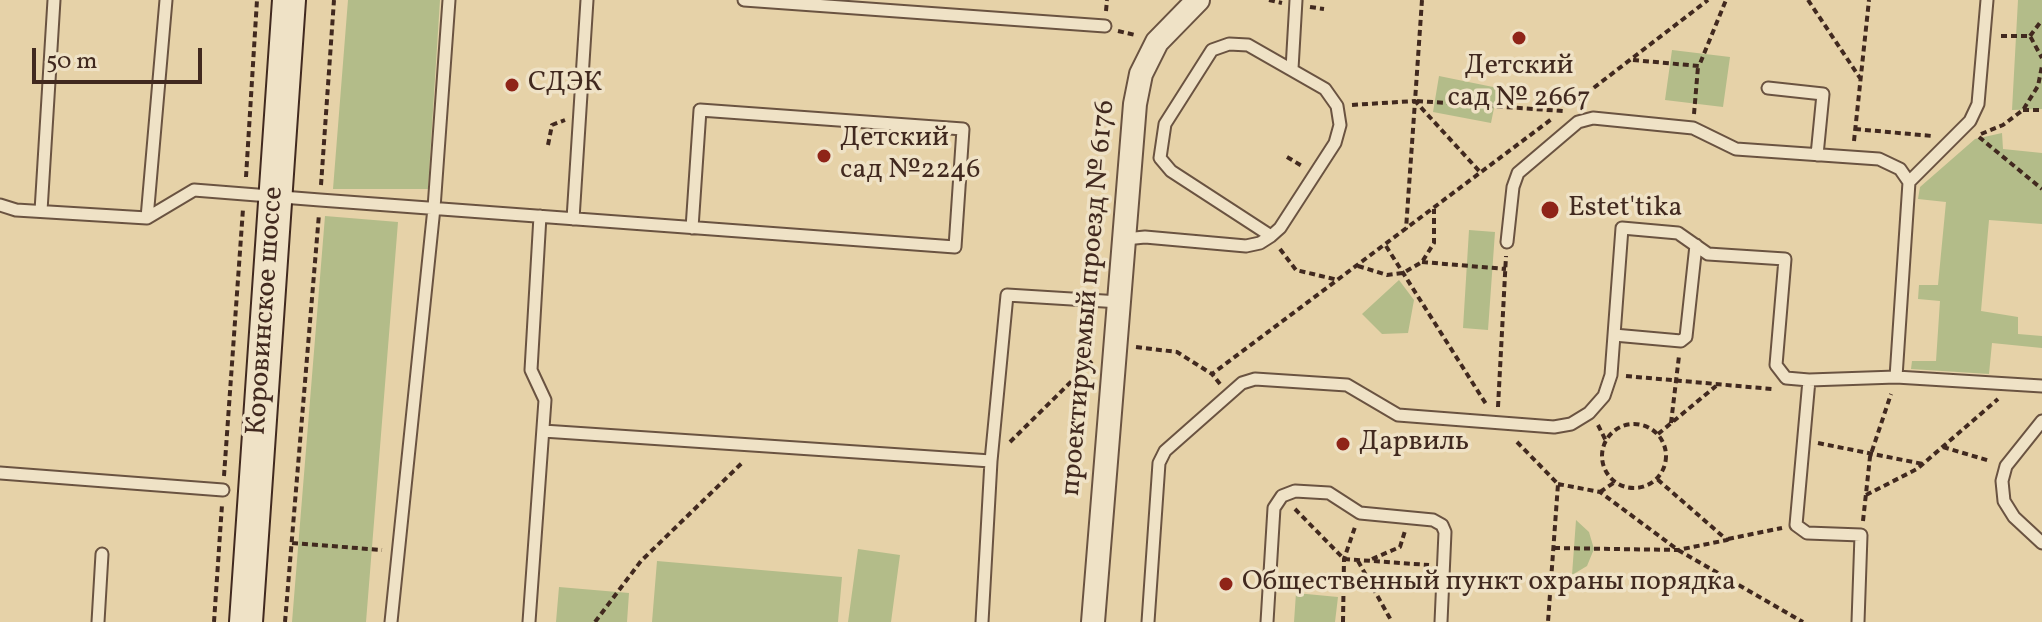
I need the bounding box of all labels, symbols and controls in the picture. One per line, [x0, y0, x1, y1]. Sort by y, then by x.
marker: Детский сад № 2667 [1510, 29, 1528, 47]
scale bar [36, 32, 206, 82]
text: 50 m [46, 45, 98, 79]
place label: Детский сад № 2667 [1447, 51, 1591, 117]
place label: СДЭК [528, 68, 602, 102]
marker: СДЭК [503, 76, 521, 94]
street label: проектируемый проезд № 6176 [1056, 99, 1124, 497]
place label: Детский сад №2246 [840, 123, 980, 189]
marker: Детский сад №2246 [815, 147, 833, 165]
street label: Коровинское шоссе [242, 186, 292, 436]
place label: Estet'tika [1568, 193, 1682, 227]
marker: Estet'tika [1539, 199, 1561, 221]
place label: Дарвиль [1359, 427, 1469, 461]
marker: Дарвиль [1334, 435, 1352, 453]
place label: Общественный пункт охраны порядка [1242, 567, 1736, 601]
marker: Общественный пункт охраны порядка [1217, 575, 1235, 593]

